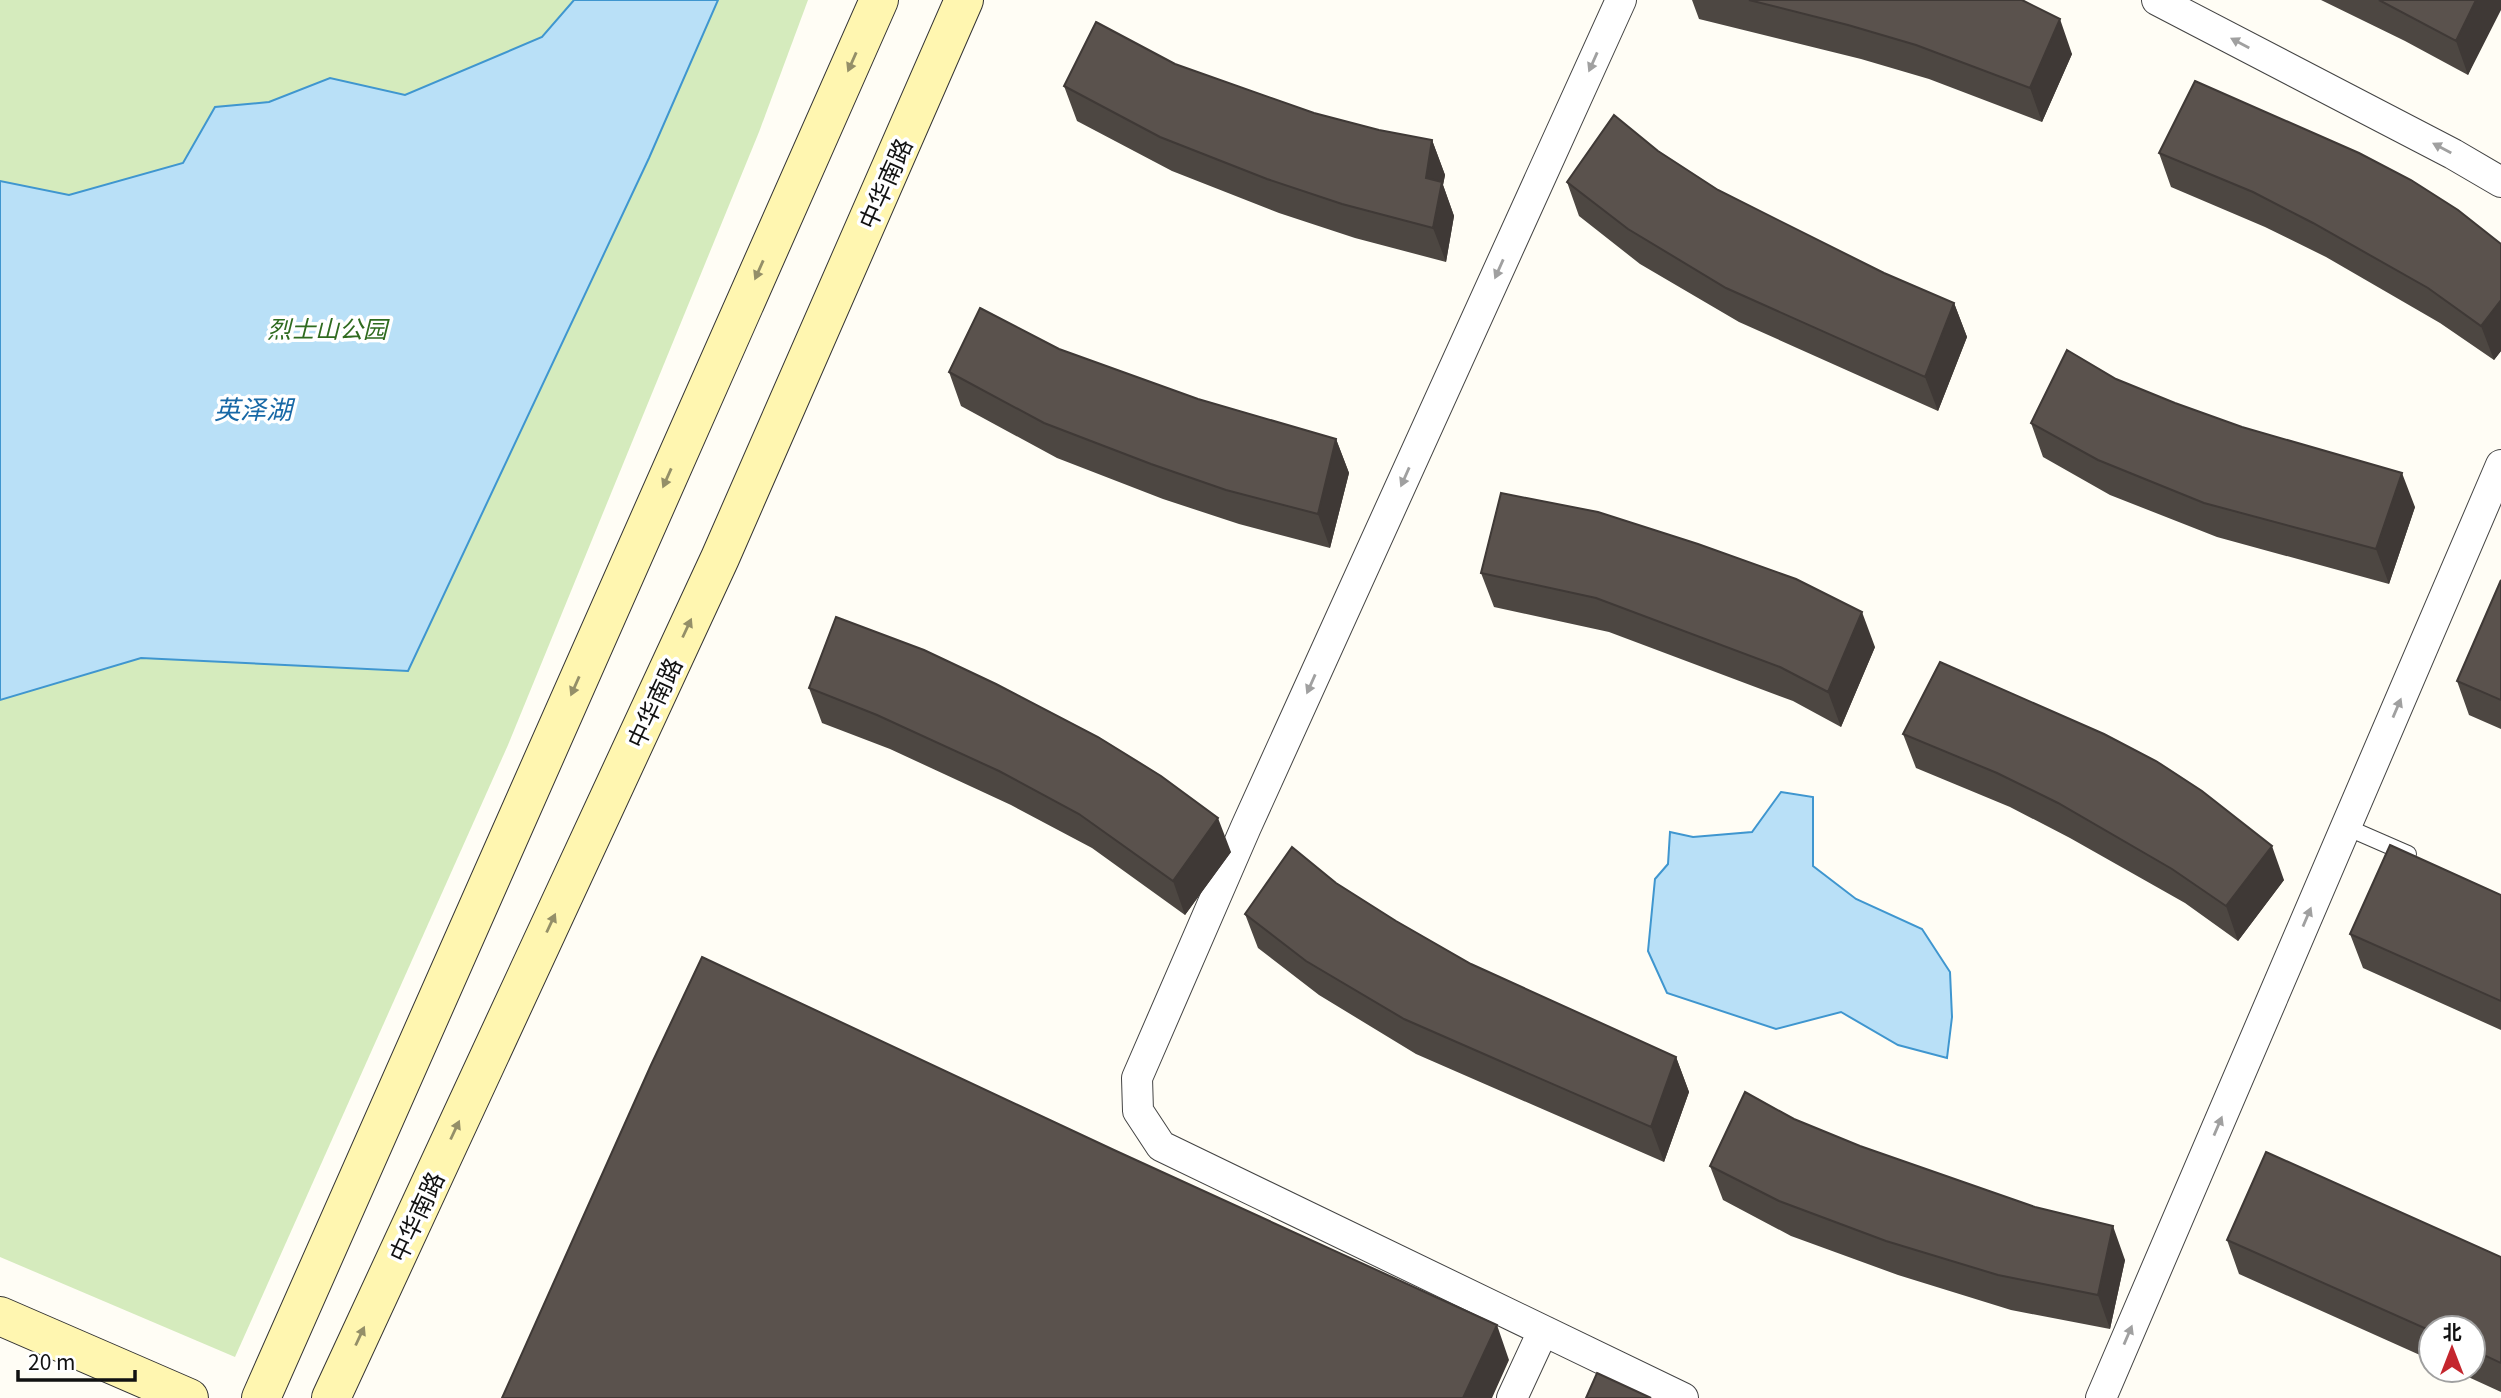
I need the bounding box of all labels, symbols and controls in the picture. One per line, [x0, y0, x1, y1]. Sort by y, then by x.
one-way arrow [2230, 38, 2250, 49]
one-way arrow [846, 52, 857, 73]
one-way arrow [1587, 52, 1599, 72]
street label: 中华南路 [848, 132, 920, 234]
one-way arrow [2432, 143, 2452, 154]
one-way arrow [1493, 259, 1504, 280]
one-way arrow [753, 260, 765, 280]
park label: 烈士山公园 [267, 310, 390, 345]
water label: 英泽湖 [214, 389, 296, 426]
one-way arrow [1399, 466, 1410, 487]
one-way arrow [661, 468, 673, 488]
one-way arrow [682, 618, 693, 638]
street label: 中华南路 [617, 651, 689, 753]
one-way arrow [1305, 674, 1317, 694]
one-way arrow [569, 676, 580, 697]
one-way arrow [2391, 698, 2403, 718]
one-way arrow [2302, 906, 2313, 927]
one-way arrow [545, 913, 557, 933]
one-way arrow [2212, 1116, 2224, 1136]
one-way arrow [450, 1119, 461, 1140]
street label: 中华南路 [379, 1165, 451, 1267]
north arrow [2417, 1314, 2487, 1384]
text: 北 [2442, 1317, 2462, 1344]
one-way arrow [2123, 1325, 2134, 1346]
one-way arrow [354, 1326, 366, 1346]
scale bar [18, 1338, 135, 1382]
text: 20 m [28, 1346, 75, 1376]

